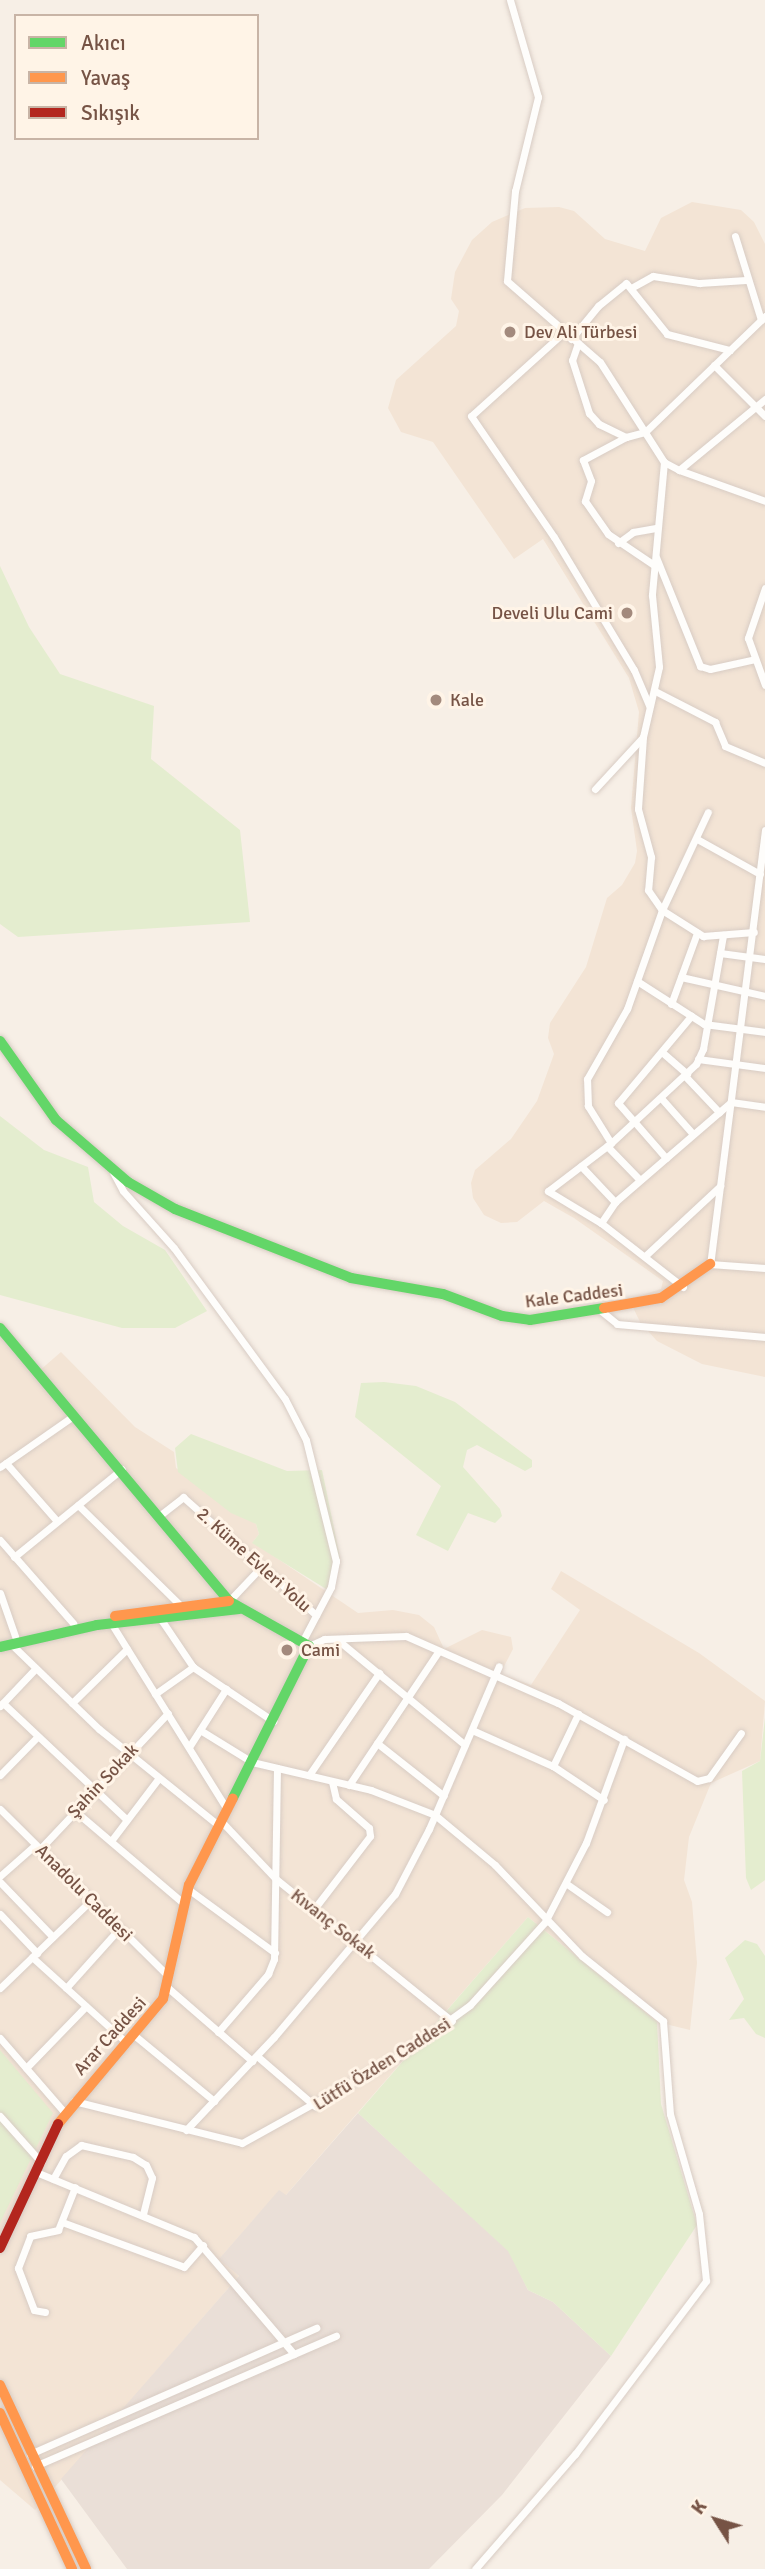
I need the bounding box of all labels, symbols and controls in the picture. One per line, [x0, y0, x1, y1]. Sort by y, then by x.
legend [14, 14, 259, 140]
text: Akıcı [81, 30, 126, 56]
text: Yavaş [81, 65, 130, 91]
text: Sıkışık [81, 100, 140, 126]
place label: Dev Ali Türbesi [524, 321, 637, 343]
marker: Dev Ali Türbesi [502, 324, 518, 340]
place label: Develi Ulu Cami [492, 602, 613, 624]
marker: Develi Ulu Cami [619, 605, 635, 621]
place label: Kale [450, 689, 484, 711]
marker: Kale [428, 692, 444, 708]
street label: Kale Caddesi [524, 1279, 624, 1313]
street label: 2. Küme Evleri Yolu [192, 1503, 316, 1617]
place label: Cami [301, 1639, 340, 1661]
marker: Cami [279, 1642, 295, 1658]
street label: Şahin Sokak [63, 1739, 143, 1823]
street label: Anadolu Caddesi [31, 1840, 137, 1946]
street label: Kıvanç Sokak [286, 1884, 380, 1964]
street label: Arar Caddesi [69, 1992, 151, 2080]
street label: Lütfü Özden Caddesi [309, 2013, 455, 2115]
north arrow [681, 2485, 751, 2555]
text: K [686, 2495, 712, 2519]

